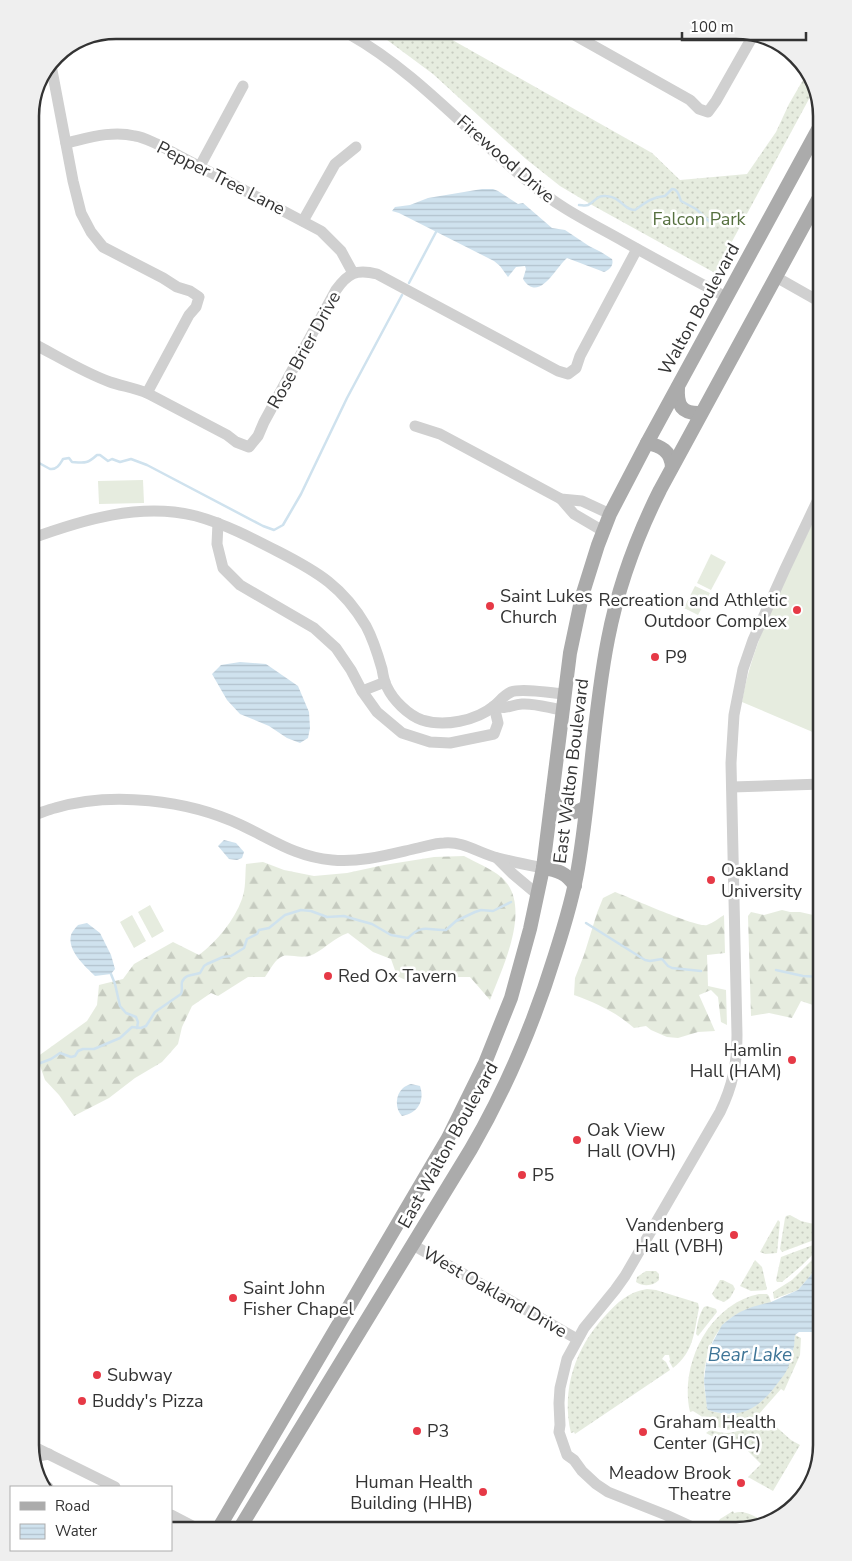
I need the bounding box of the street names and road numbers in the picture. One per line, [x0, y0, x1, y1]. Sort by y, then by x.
street label: Firewood Drive [452, 110, 560, 208]
street label: Pepper Tree Lane [153, 135, 289, 221]
street label: Walton Boulevard [653, 239, 745, 379]
street label: Rose Brier Drive [262, 287, 346, 413]
street label: East Walton Boulevard [548, 677, 594, 865]
street label: East Walton Boulevard [392, 1058, 504, 1232]
street label: West Oakland Drive [418, 1241, 572, 1343]

